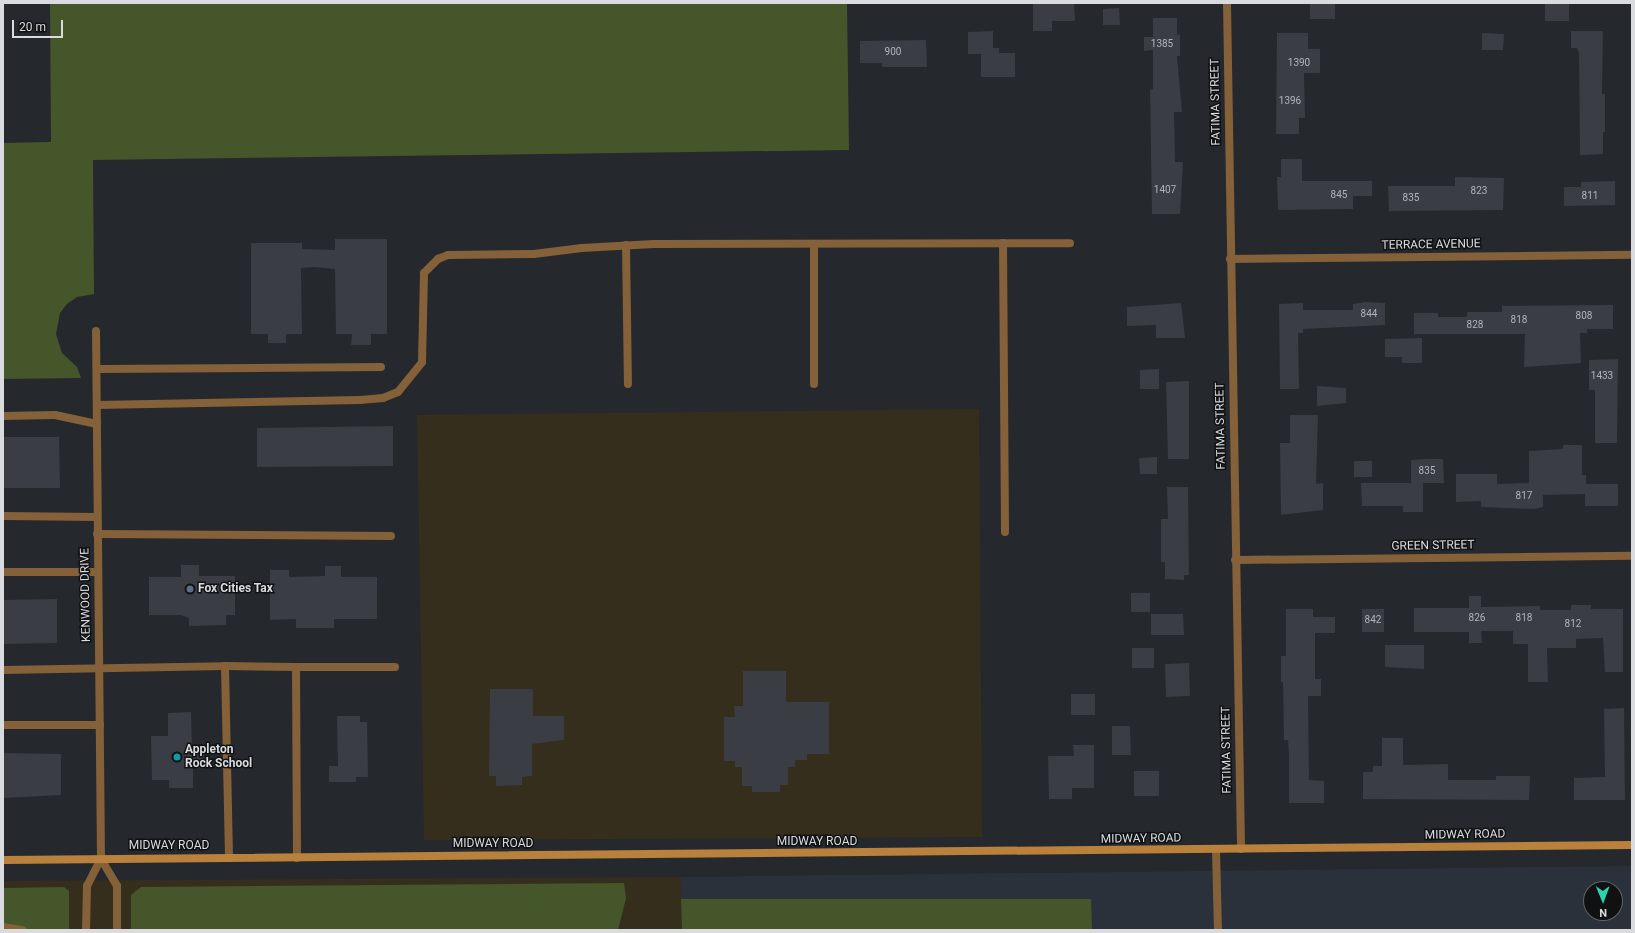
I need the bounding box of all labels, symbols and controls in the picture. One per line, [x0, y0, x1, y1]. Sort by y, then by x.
scale bar [14, 12, 65, 38]
text: 20 m [19, 20, 46, 34]
house number: 1385 [1151, 38, 1173, 50]
house number: 900 [885, 46, 901, 58]
house number: 1390 [1288, 57, 1310, 69]
street label: FATIMA STREET [1208, 58, 1224, 146]
house number: 1396 [1279, 95, 1301, 107]
house number: 1407 [1154, 184, 1176, 196]
house number: 823 [1471, 185, 1487, 197]
house number: 845 [1331, 189, 1347, 201]
house number: 811 [1582, 190, 1598, 202]
house number: 835 [1403, 192, 1419, 204]
street label: TERRACE AVENUE [1381, 237, 1481, 253]
house number: 844 [1361, 308, 1377, 320]
house number: 808 [1576, 310, 1592, 322]
house number: 818 [1511, 314, 1527, 326]
house number: 828 [1467, 319, 1483, 331]
house number: 1433 [1591, 370, 1613, 382]
street label: FATIMA STREET [1213, 382, 1229, 470]
house number: 835 [1419, 465, 1435, 477]
house number: 817 [1516, 490, 1532, 502]
street label: GREEN STREET [1391, 538, 1475, 554]
street label: KENWOOD DRIVE [78, 548, 94, 642]
place label: Fox Cities Tax [198, 582, 273, 596]
marker: Fox Cities Tax [185, 584, 195, 594]
house number: 826 [1469, 612, 1485, 624]
house number: 818 [1516, 612, 1532, 624]
house number: 842 [1365, 614, 1381, 626]
house number: 812 [1565, 618, 1581, 630]
street label: FATIMA STREET [1219, 706, 1235, 794]
place label: Appleton Rock School [185, 743, 252, 771]
marker: Appleton Rock School [172, 752, 182, 762]
street label: MIDWAY ROAD [1425, 827, 1505, 843]
street label: MIDWAY ROAD [1101, 831, 1181, 847]
street label: MIDWAY ROAD [777, 835, 857, 849]
street label: MIDWAY ROAD [453, 837, 533, 851]
street label: MIDWAY ROAD [129, 839, 209, 853]
north arrow [1583, 881, 1623, 921]
text: N [1599, 906, 1607, 919]

